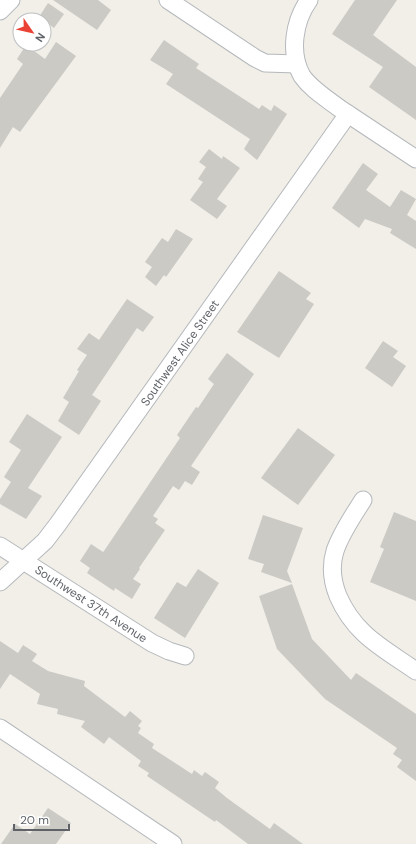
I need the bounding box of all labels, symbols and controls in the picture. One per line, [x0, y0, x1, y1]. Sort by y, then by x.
north arrow [12, 12, 52, 52]
text: N [32, 30, 48, 45]
street label: Southwest Alice Street [137, 296, 223, 409]
street label: Southwest 37th Avenue [32, 562, 150, 646]
scale bar [14, 806, 69, 832]
text: 20 m [20, 812, 49, 828]

